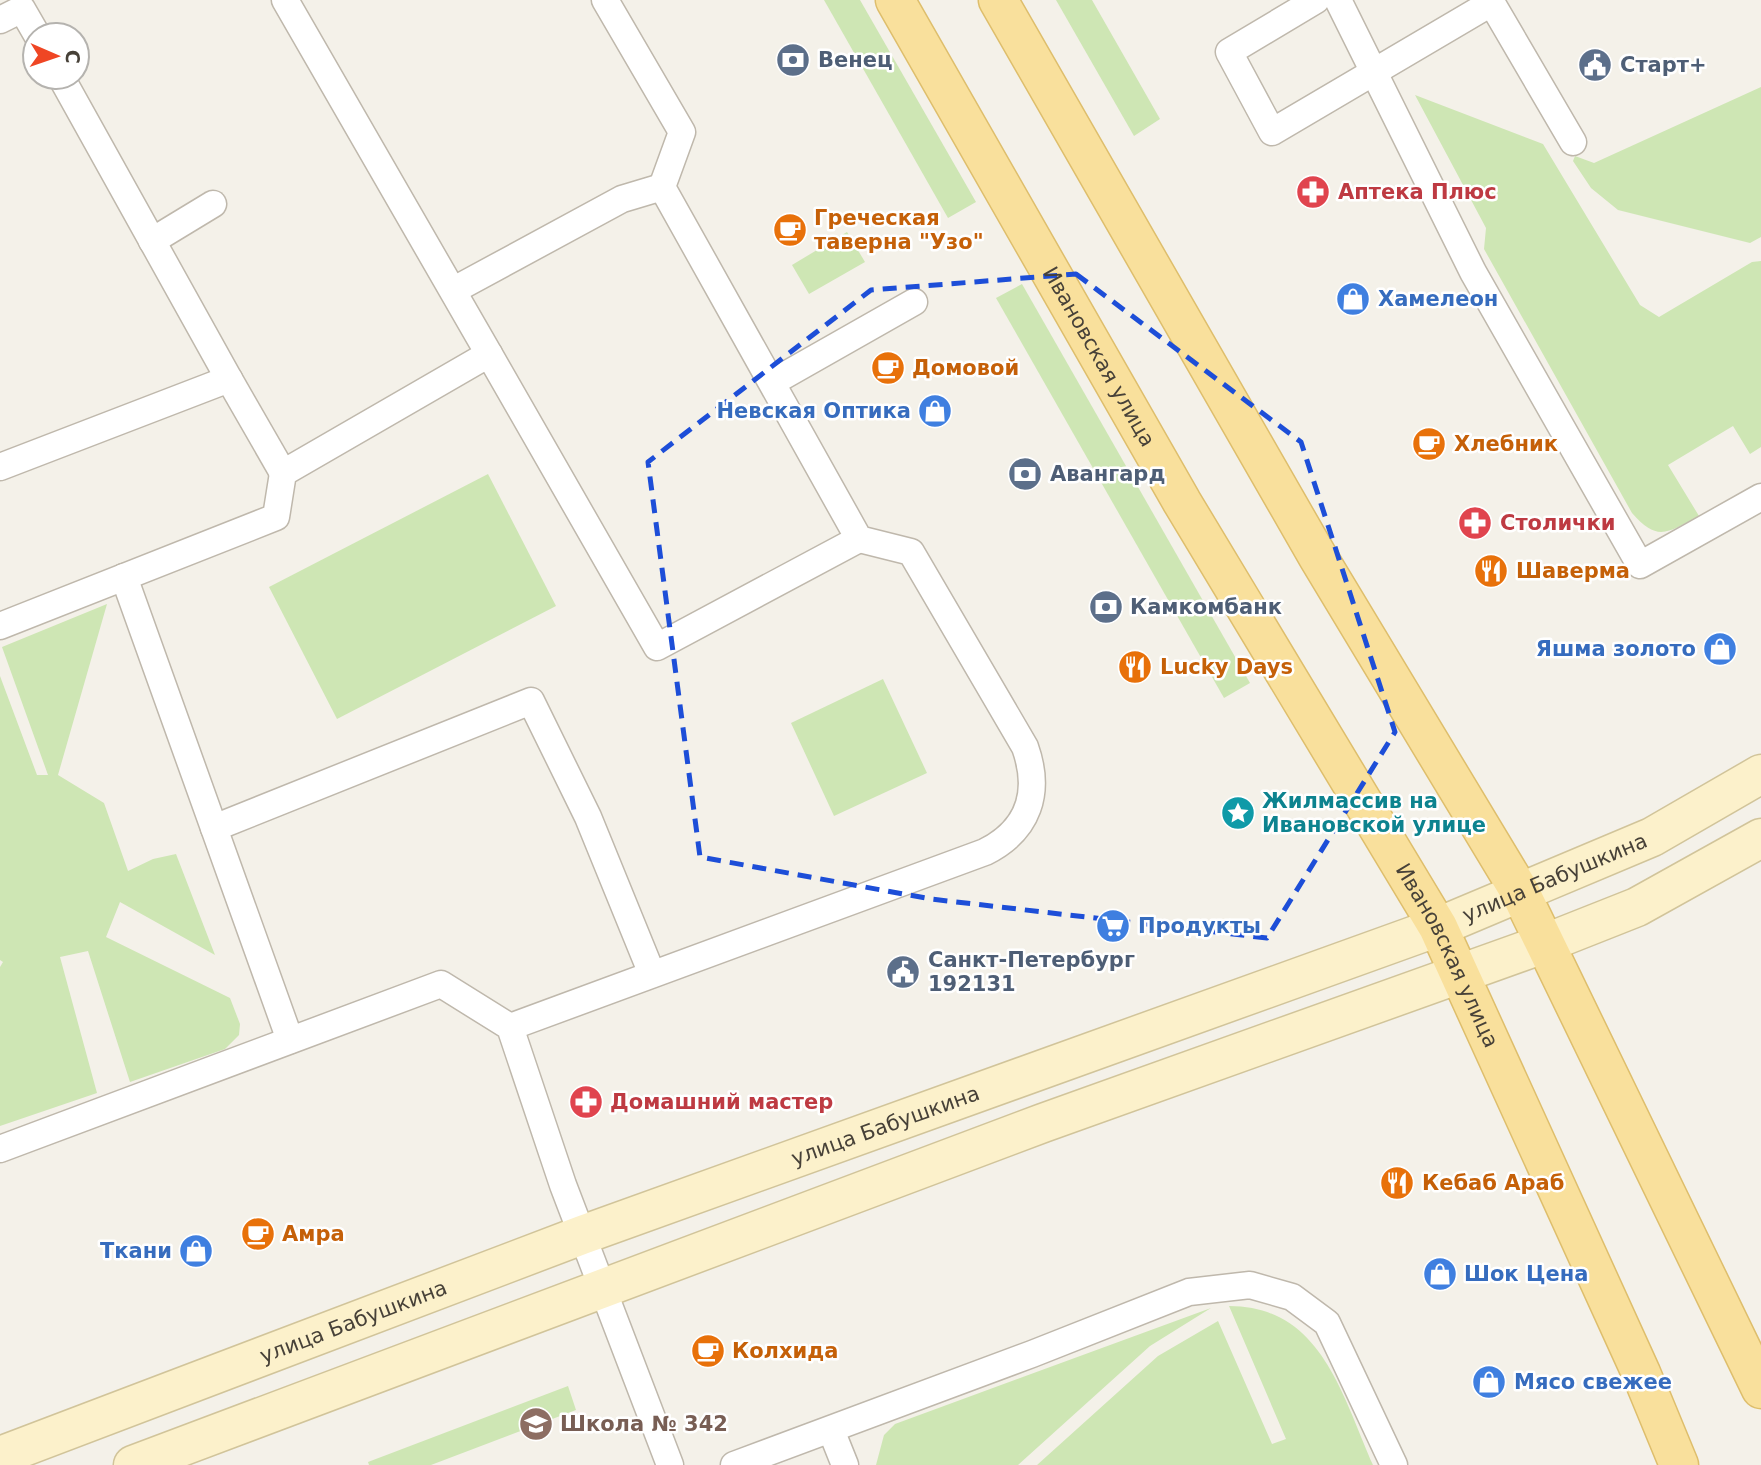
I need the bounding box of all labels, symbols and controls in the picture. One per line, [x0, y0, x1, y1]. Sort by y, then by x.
north arrow [21, 21, 91, 91]
bank icon: Венец [774, 41, 812, 79]
public building icon: Старт+ [1576, 46, 1614, 84]
place label: Венец [818, 48, 893, 72]
text: С [62, 49, 84, 64]
place label: Старт+ [1620, 53, 1707, 77]
pharmacy icon: Аптека Плюс [1294, 173, 1332, 211]
place label: Аптека Плюс [1338, 180, 1497, 204]
place label: Греческая таверна "Узо" [814, 206, 984, 254]
cafe icon: Греческая таверна "Узо" [771, 211, 809, 249]
street label: Ивановская улица [1038, 263, 1160, 451]
shop icon: Хамелеон [1334, 280, 1372, 318]
place label: Хамелеон [1378, 287, 1498, 311]
cafe icon: Домовой [869, 349, 907, 387]
place label: Домовой [912, 356, 1019, 380]
shop icon: Невская Оптика [916, 392, 954, 430]
place label: Невская Оптика [717, 399, 911, 423]
cafe icon: Хлебник [1410, 425, 1448, 463]
place label: Хлебник [1454, 432, 1558, 456]
bank icon: Авангард [1006, 455, 1044, 493]
place label: Авангард [1050, 462, 1165, 486]
pharmacy icon: Столички [1456, 504, 1494, 542]
place label: Столички [1500, 511, 1616, 535]
restaurant icon: Шаверма [1472, 552, 1510, 590]
place label: Шаверма [1516, 559, 1630, 583]
bank icon: Камкомбанк [1087, 588, 1125, 626]
place label: Камкомбанк [1130, 595, 1282, 619]
shop icon: Яшма золото [1701, 630, 1739, 668]
place label: Яшма золото [1536, 637, 1696, 661]
restaurant icon: Lucky Days [1116, 648, 1154, 686]
place label: Lucky Days [1160, 655, 1293, 679]
place label: Жилмассив на Ивановской улице [1262, 789, 1486, 837]
place icon: Жилмассив на Ивановской улице [1219, 794, 1257, 832]
street label: улица Бабушкина [1459, 828, 1651, 927]
street label: Ивановская улица [1391, 859, 1503, 1051]
supermarket icon: Продукты [1094, 907, 1132, 945]
place label: Продукты [1138, 914, 1261, 938]
place label: Санкт-Петербург 192131 [928, 948, 1135, 996]
public building icon: Санкт-Петербург 192131 [884, 953, 922, 991]
street label: улица Бабушкина [788, 1081, 983, 1171]
pharmacy icon: Домашний мастер [567, 1083, 605, 1121]
place label: Домашний мастер [610, 1090, 833, 1114]
restaurant icon: Кебаб Араб [1378, 1164, 1416, 1202]
place label: Кебаб Араб [1422, 1171, 1564, 1195]
cafe icon: Амра [239, 1215, 277, 1253]
place label: Амра [282, 1222, 345, 1246]
shop icon: Ткани [177, 1232, 215, 1270]
place label: Ткани [100, 1239, 172, 1263]
shop icon: Шок Цена [1421, 1255, 1459, 1293]
place label: Шок Цена [1464, 1262, 1588, 1286]
street label: улица Бабушкина [256, 1275, 450, 1368]
cafe icon: Колхида [689, 1332, 727, 1370]
place label: Колхида [732, 1339, 838, 1363]
shop icon: Мясо свежее [1470, 1363, 1508, 1401]
place label: Мясо свежее [1514, 1370, 1672, 1394]
school or university icon: Школа № 342 [517, 1405, 555, 1443]
place label: Школа № 342 [560, 1412, 728, 1436]

